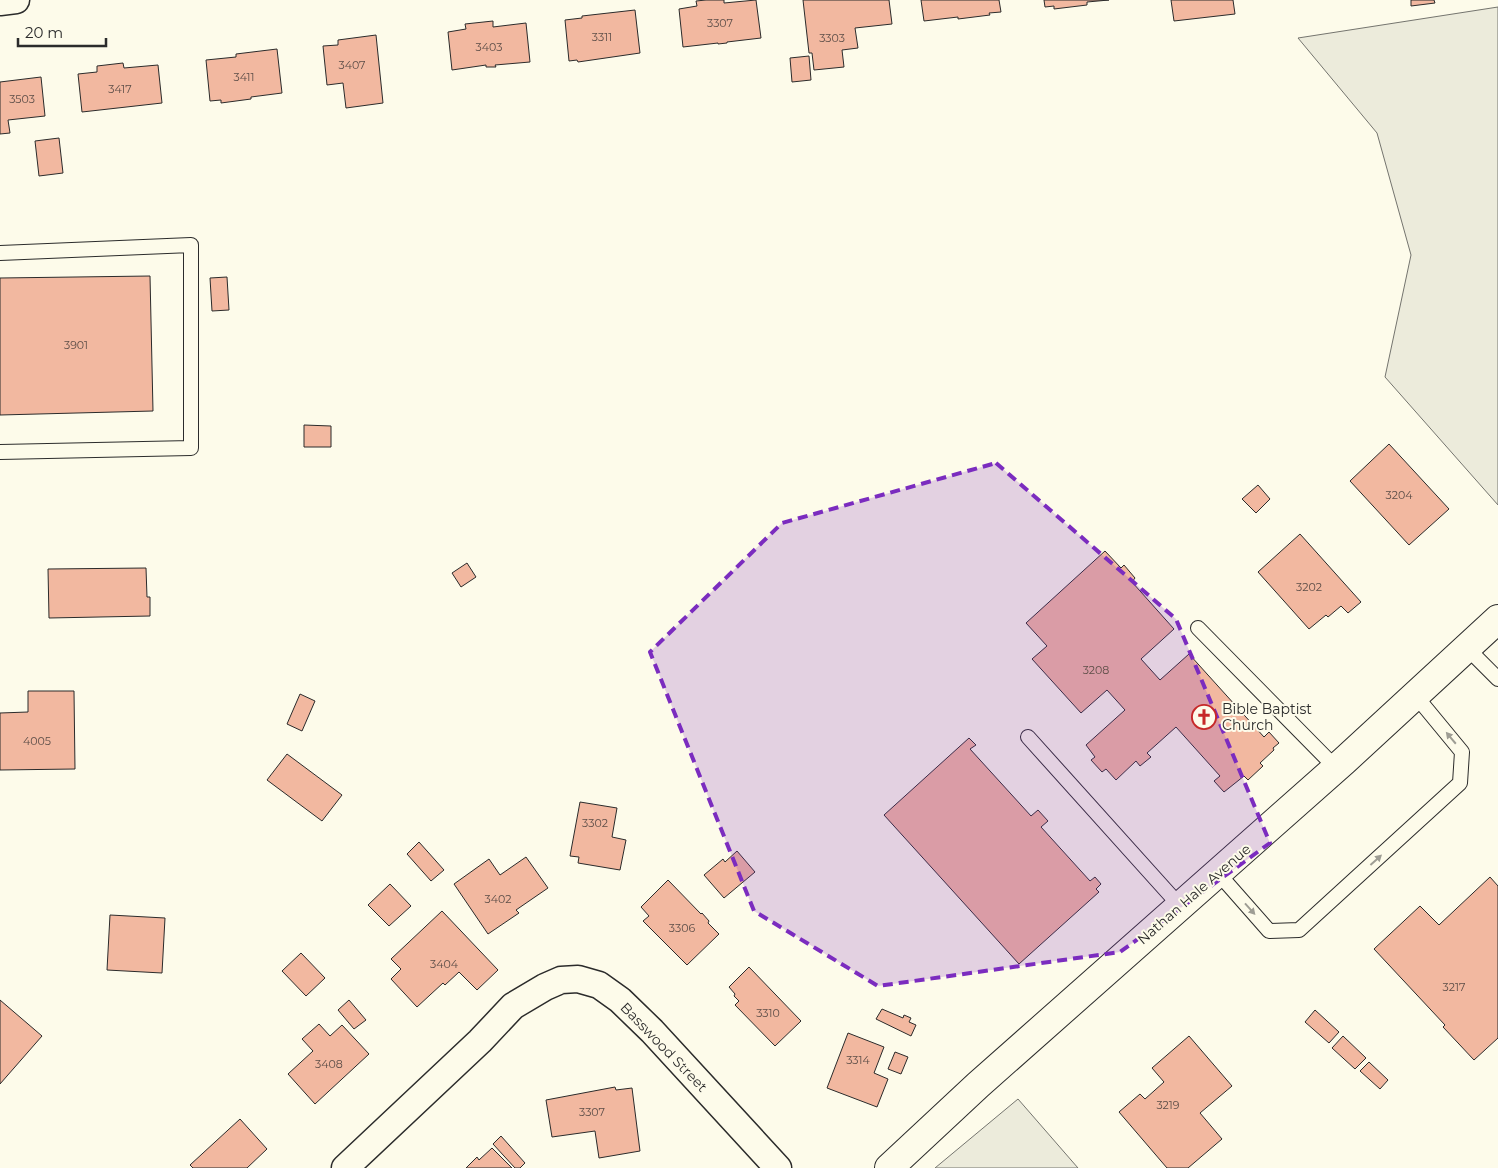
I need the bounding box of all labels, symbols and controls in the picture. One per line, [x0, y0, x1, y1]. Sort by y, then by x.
scale bar [18, 15, 105, 47]
house number: 3307 [707, 16, 733, 30]
text: 20 m [25, 23, 63, 42]
house number: 3311 [592, 30, 612, 44]
house number: 3303 [819, 31, 845, 45]
house number: 3403 [476, 40, 502, 54]
house number: 3407 [338, 58, 366, 72]
house number: 3411 [233, 70, 255, 84]
house number: 3417 [108, 82, 132, 96]
house number: 3503 [9, 92, 35, 106]
house number: 3901 [64, 338, 88, 352]
house number: 3204 [1386, 488, 1413, 502]
house number: 3202 [1296, 580, 1322, 594]
house number: 3208 [1083, 663, 1109, 677]
place label: Bible Baptist Church [1222, 700, 1312, 734]
church icon: Bible Baptist Church [1191, 704, 1217, 730]
one-way arrow [1445, 732, 1456, 745]
house number: 4005 [23, 734, 51, 748]
house number: 3302 [582, 816, 608, 830]
street label: Nathan Hale Avenue [1134, 840, 1254, 948]
one-way arrow [1369, 854, 1382, 865]
house number: 3402 [484, 892, 512, 906]
one-way arrow [1244, 903, 1256, 915]
house number: 3306 [669, 921, 695, 935]
house number: 3404 [430, 957, 459, 971]
house number: 3217 [1443, 980, 1465, 994]
street label: Basswood Street [617, 998, 711, 1096]
house number: 3310 [756, 1006, 780, 1020]
house number: 3314 [846, 1053, 871, 1067]
house number: 3408 [315, 1057, 343, 1071]
house number: 3219 [1156, 1098, 1180, 1112]
house number: 3307 [579, 1105, 605, 1119]

